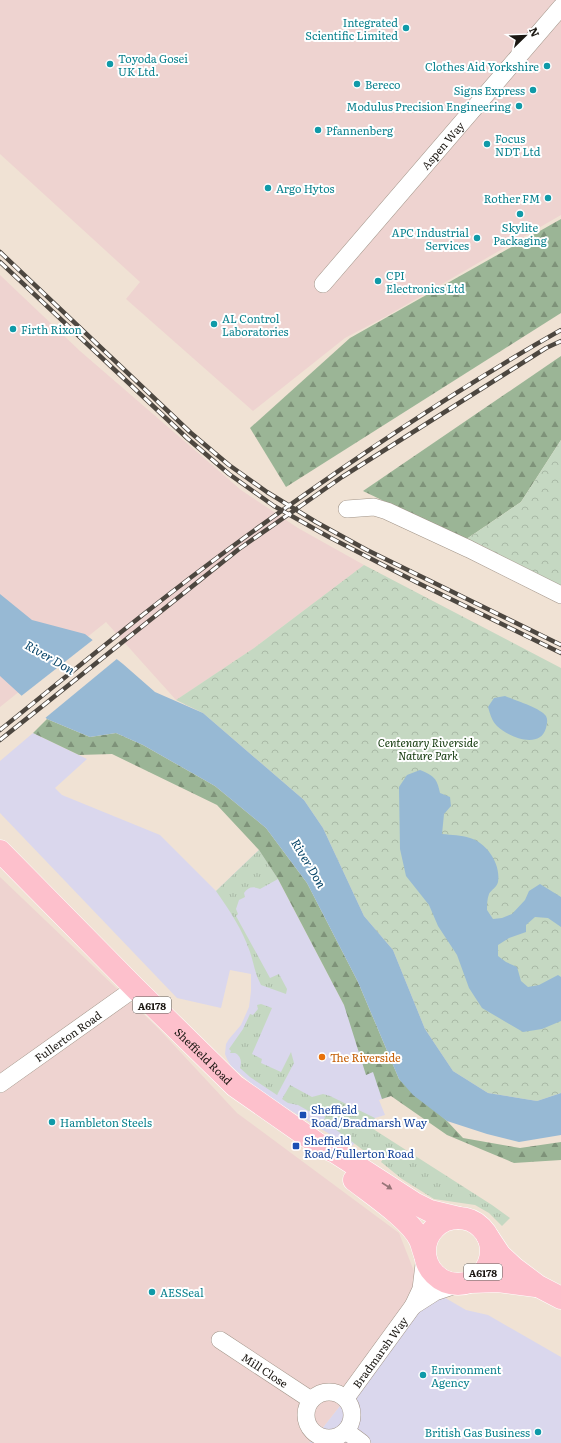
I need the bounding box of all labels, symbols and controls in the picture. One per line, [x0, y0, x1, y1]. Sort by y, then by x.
place label: Integrated Scientific Limited [305, 14, 398, 43]
north arrow [505, 16, 545, 56]
marker: Integrated Scientific Limited [401, 23, 411, 33]
text: N [526, 24, 544, 39]
place label: Toyoda Gosei UK Ltd. [118, 50, 188, 79]
place label: Clothes Aid Yorkshire [425, 58, 539, 74]
marker: Toyoda Gosei UK Ltd. [105, 59, 115, 69]
marker: Clothes Aid Yorkshire [542, 61, 552, 71]
place label: Bereco [365, 76, 401, 92]
marker: Bereco [352, 79, 362, 89]
place label: Signs Express [454, 82, 525, 98]
marker: Signs Express [528, 85, 538, 95]
place label: Modulus Precision Engineering [347, 98, 512, 114]
marker: Modulus Precision Engineering [514, 101, 524, 111]
street label: Aspen Way [417, 117, 468, 173]
place label: Pfannenberg [326, 122, 394, 138]
marker: Pfannenberg [313, 125, 323, 135]
place label: Focus NDT Ltd [495, 130, 541, 159]
marker: Focus NDT Ltd [482, 139, 492, 149]
place label: Argo Hytos [276, 180, 334, 196]
marker: Argo Hytos [263, 183, 273, 193]
place label: Rother FM [484, 190, 540, 206]
marker: Rother FM [543, 193, 553, 203]
marker: Skylite Packaging [515, 209, 525, 219]
place label: Skylite Packaging [493, 219, 548, 248]
place label: APC Industrial Services [392, 224, 469, 253]
marker: APC Industrial Services [472, 233, 482, 243]
place label: CPI Electronics Ltd [386, 267, 465, 296]
marker: CPI Electronics Ltd [373, 276, 383, 286]
place label: AL Control Laboratories [222, 310, 289, 339]
marker: AL Control Laboratories [209, 319, 219, 329]
place label: Firth Rixon [21, 321, 82, 337]
marker: Firth Rixon [8, 324, 18, 334]
water label: River Don [22, 636, 78, 678]
park label: Centenary Riverside Nature Park [378, 734, 478, 763]
water label: River Don [287, 835, 331, 891]
road number: A6178 [133, 997, 171, 1013]
street label: Fullerton Road [31, 1006, 105, 1065]
street label: Sheffield Road [172, 1024, 237, 1088]
place label: The Riverside [330, 1049, 401, 1065]
marker: The Riverside [317, 1052, 327, 1062]
place label: Sheffield Road/Bradmarsh Way [311, 1101, 428, 1130]
marker: Sheffield Road/Bradmarsh Way [298, 1110, 308, 1120]
place label: Hambleton Steels [60, 1114, 152, 1130]
marker: Hambleton Steels [47, 1117, 57, 1127]
place label: Sheffield Road/Fullerton Road [304, 1132, 414, 1161]
marker: Sheffield Road/Fullerton Road [291, 1141, 301, 1151]
one-way arrow [381, 1182, 393, 1189]
road number: A6178 [464, 1264, 502, 1280]
place label: AESSeal [160, 1284, 204, 1300]
marker: AESSeal [147, 1287, 157, 1297]
street label: Bradmarsh Way [348, 1312, 411, 1391]
street label: Mill Close [239, 1349, 292, 1391]
place label: Environment Agency [431, 1361, 502, 1390]
marker: Environment Agency [418, 1370, 428, 1380]
place label: British Gas Business [425, 1424, 530, 1440]
marker: British Gas Business [533, 1427, 543, 1437]

